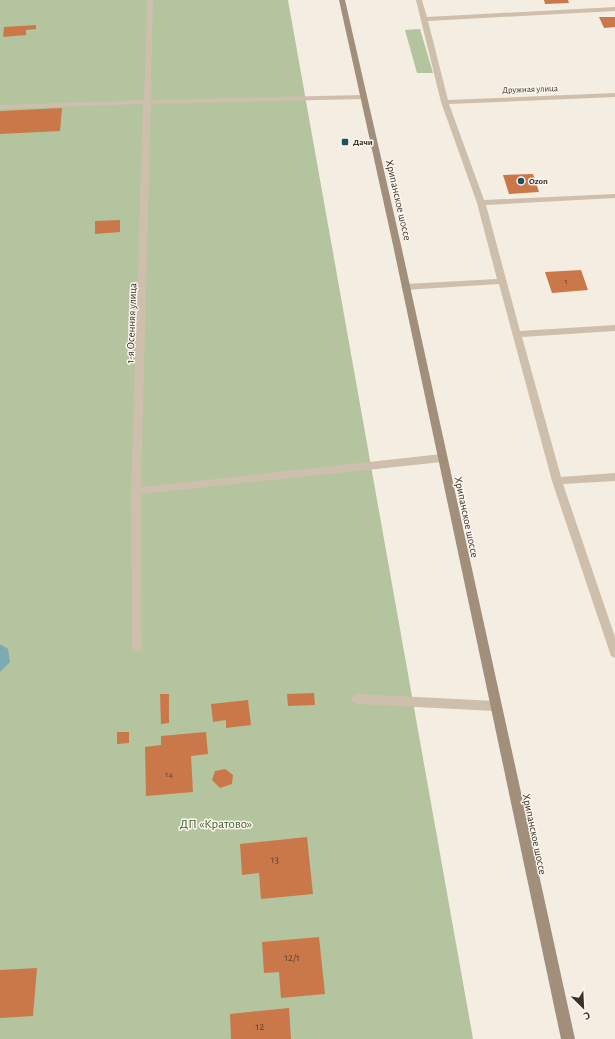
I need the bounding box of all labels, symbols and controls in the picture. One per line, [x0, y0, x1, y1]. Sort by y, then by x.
street label: Дружная улица [502, 84, 558, 95]
marker: Дачи [340, 137, 350, 147]
place label: Дачи [353, 138, 373, 147]
street label: Хрипанское шоссе [384, 159, 413, 242]
marker: Ozon [516, 176, 526, 186]
place label: Ozon [529, 177, 548, 186]
house number: 1 [564, 277, 568, 286]
street label: 1-я Осенняя улица [125, 283, 138, 363]
street label: Хрипанское шоссе [453, 476, 480, 559]
house number: 14 [165, 770, 173, 779]
street label: Хрипанское шоссе [521, 793, 548, 876]
park label: ДП «Кратово» [180, 818, 252, 831]
house number: 13 [271, 854, 280, 865]
house number: 12/1 [284, 952, 300, 963]
north arrow [563, 987, 603, 1027]
text: С [582, 1009, 592, 1022]
house number: 12 [256, 1021, 264, 1032]

